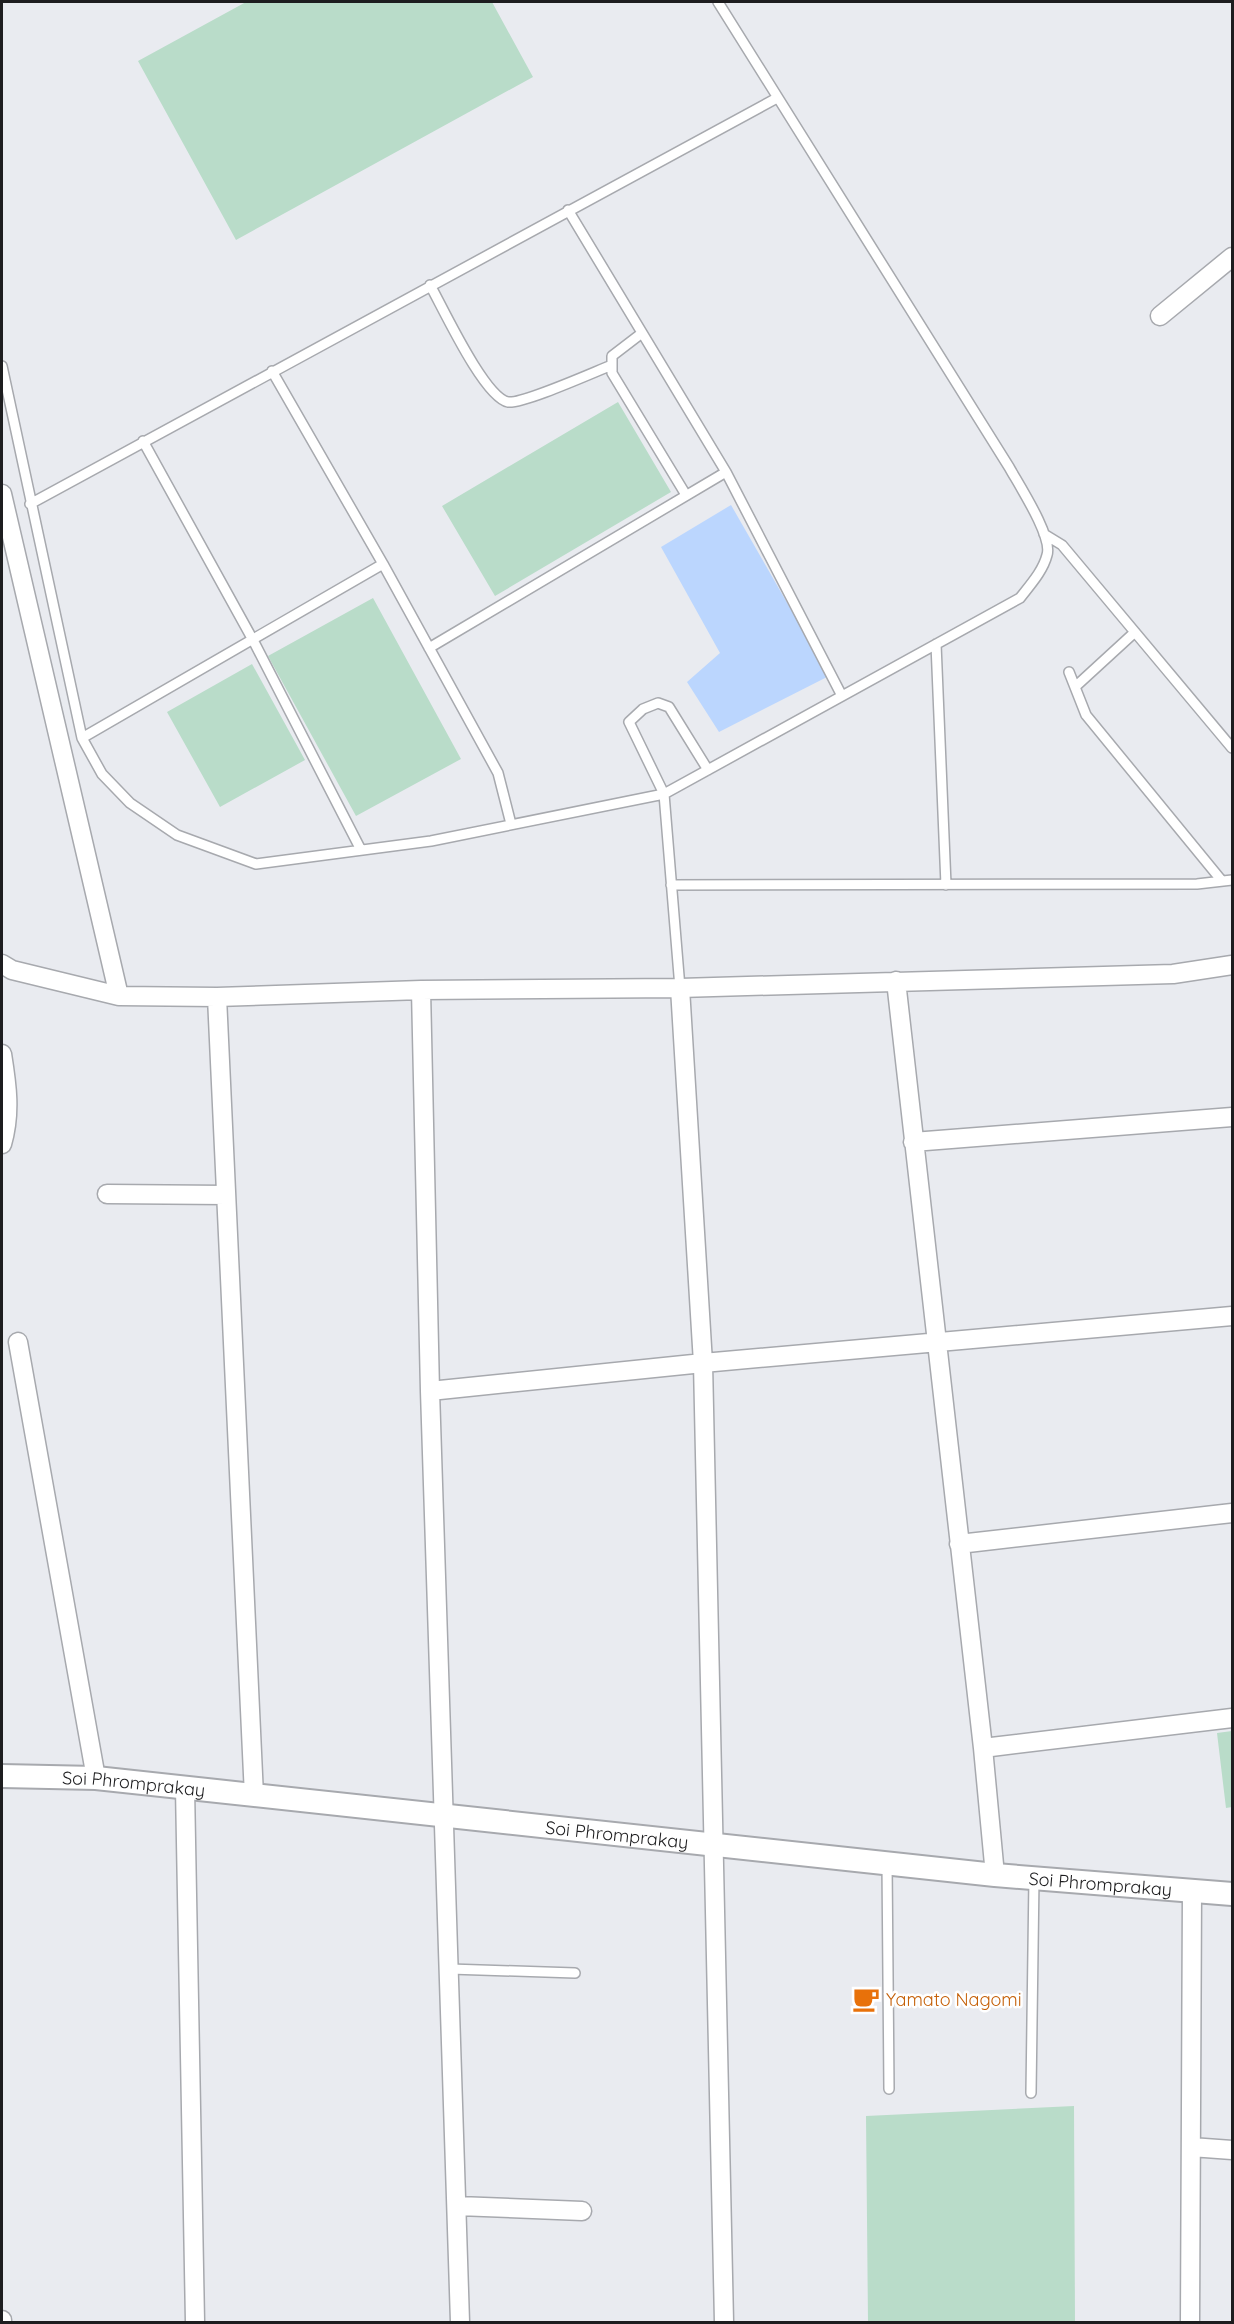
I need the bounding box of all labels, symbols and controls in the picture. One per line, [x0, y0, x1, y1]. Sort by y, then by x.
street label: Soi Phromprakay [62, 1766, 207, 1801]
street label: Soi Phromprakay [544, 1815, 690, 1853]
street label: Soi Phromprakay [1028, 1866, 1173, 1901]
cafe icon: Yamato Nagomi [851, 1984, 881, 2014]
place label: Yamato Nagomi [886, 1988, 1022, 2011]

